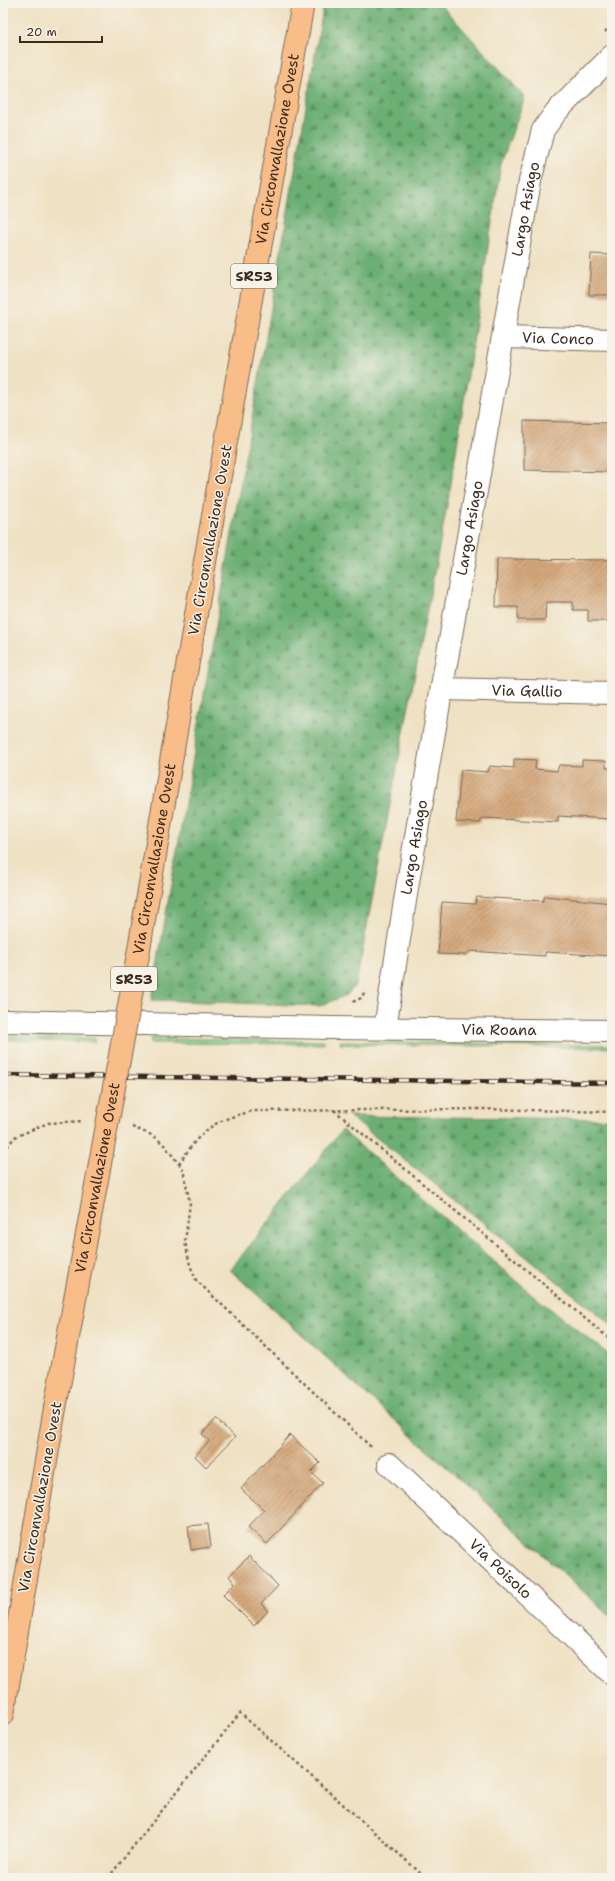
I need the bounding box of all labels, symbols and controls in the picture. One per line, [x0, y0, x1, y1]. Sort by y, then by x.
scale bar [20, 18, 102, 44]
text: 20 m [26, 24, 57, 40]
street label: Via Circonvallazione Ovest [251, 52, 304, 246]
street label: Largo Asiago [507, 159, 545, 258]
road number: SR53 [231, 264, 277, 288]
street label: Via Conco [522, 328, 594, 349]
street label: Via Circonvallazione Ovest [183, 443, 237, 637]
street label: Largo Asiago [451, 479, 488, 577]
street label: Via Gallio [491, 680, 563, 702]
street label: Via Circonvallazione Ovest [128, 762, 180, 956]
street label: Largo Asiago [396, 798, 432, 896]
road number: SR53 [111, 967, 157, 991]
street label: Via Roana [461, 1019, 537, 1040]
street label: Via Circonvallazione Ovest [70, 1081, 125, 1275]
street label: Via Circonvallazione Ovest [13, 1400, 67, 1594]
street label: Via Poisolo [465, 1534, 536, 1603]

